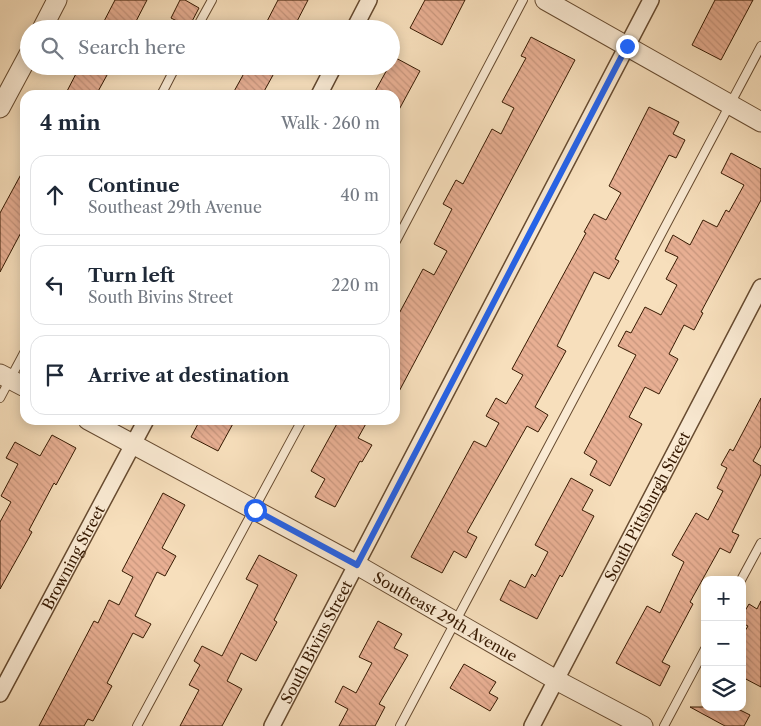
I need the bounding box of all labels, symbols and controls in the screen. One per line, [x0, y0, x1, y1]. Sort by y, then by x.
search box [20, 20, 400, 75]
icon: search [38, 34, 66, 62]
route end [616, 35, 639, 58]
text: Search here [78, 36, 186, 59]
text: 4 min [40, 110, 101, 135]
text: Walk · 260 m [281, 113, 380, 133]
text: Continue [88, 174, 180, 197]
icon: ahead [41, 181, 69, 209]
text: 40 m [340, 185, 379, 205]
text: Southeast 29th Avenue [88, 197, 262, 217]
text: Turn left [88, 264, 175, 287]
icon: left [41, 271, 69, 299]
text: 220 m [331, 275, 379, 295]
text: South Bivins Street [88, 287, 233, 307]
icon: arrive [41, 361, 69, 389]
text: Arrive at destination [88, 364, 289, 387]
street label: South Pittsburgh Street [600, 427, 694, 584]
route start [244, 499, 267, 522]
street label: Browning Street [37, 501, 109, 613]
street label: Southeast 29th Avenue [370, 567, 521, 665]
street label: South Bivins Street [276, 576, 356, 707]
map controls [701, 576, 746, 711]
button: + [701, 576, 746, 621]
button: − [701, 621, 746, 666]
button: layers [701, 666, 746, 711]

